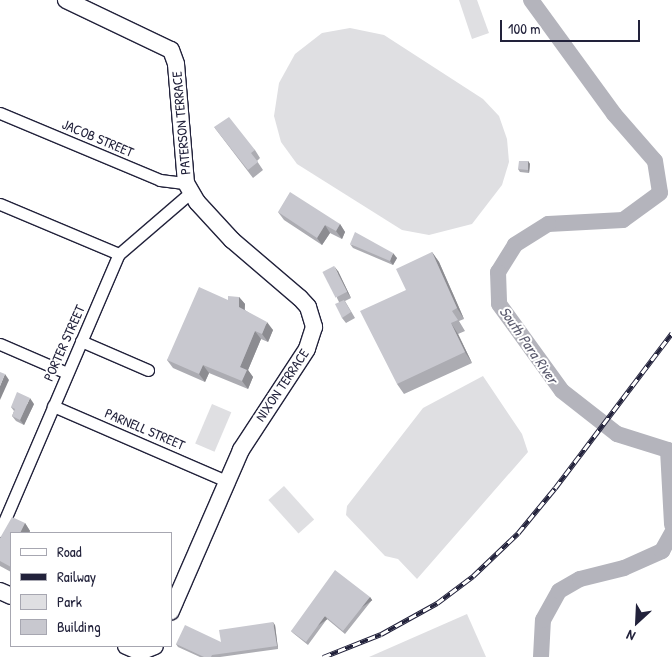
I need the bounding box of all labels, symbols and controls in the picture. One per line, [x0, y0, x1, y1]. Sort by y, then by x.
scale bar [502, 10, 642, 42]
text: 100 m [508, 18, 541, 39]
street label: PATERSON TERRACE [168, 71, 194, 175]
street label: JACOB STREET [60, 115, 136, 161]
street label: PORTER STREET [40, 302, 88, 384]
water label: South Para River [496, 303, 562, 387]
street label: NIXON TERRACE [252, 346, 312, 424]
street label: PARNELL STREET [102, 405, 188, 453]
legend [10, 532, 172, 647]
text: Road [57, 541, 82, 562]
text: Railway [57, 566, 96, 587]
text: Park [57, 591, 82, 612]
north arrow [612, 597, 662, 647]
text: Building [57, 616, 101, 637]
text: N [623, 626, 638, 646]

